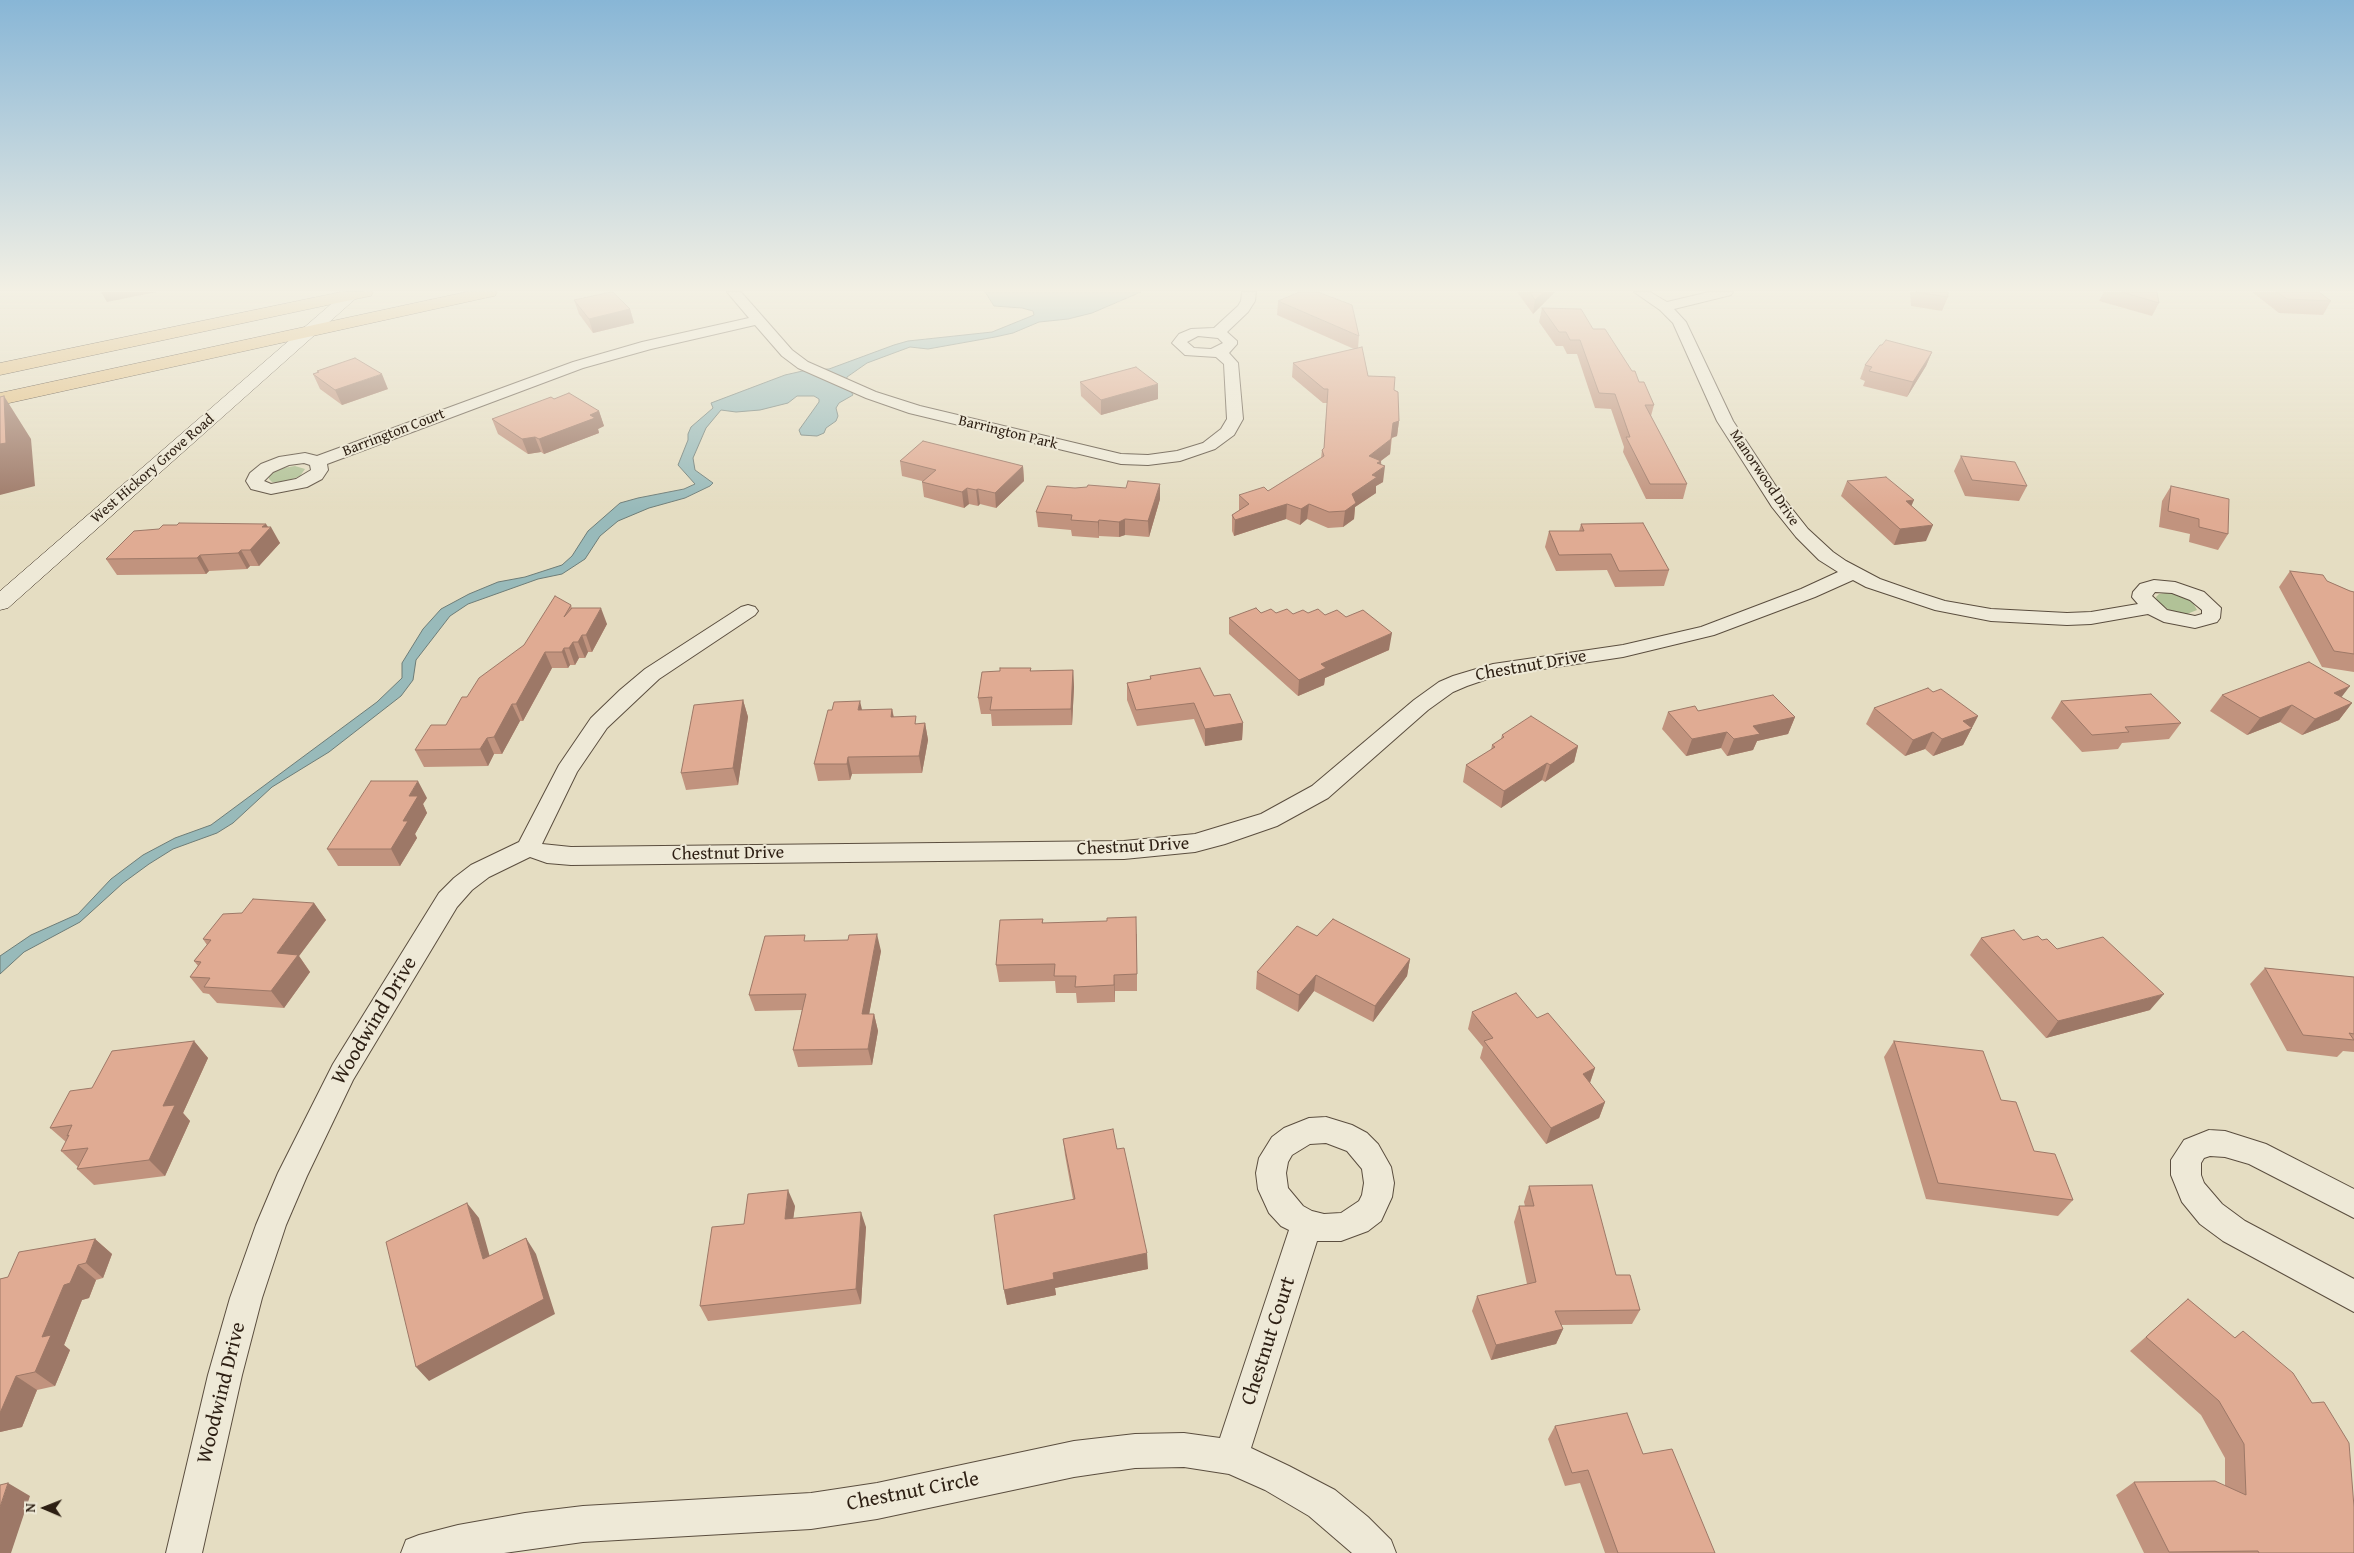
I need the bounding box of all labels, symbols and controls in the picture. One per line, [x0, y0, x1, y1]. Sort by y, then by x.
street label: Barrington Court [340, 405, 448, 461]
street label: West Hickory Grove Road [88, 411, 218, 527]
street label: Barrington Park [956, 412, 1060, 454]
street label: Manorwood Drive [1725, 426, 1803, 530]
street label: Chestnut Drive [1474, 646, 1588, 686]
street label: Chestnut Drive [1076, 833, 1190, 861]
street label: Chestnut Drive [672, 842, 784, 866]
street label: Woodwind Drive [327, 952, 423, 1090]
street label: Chestnut Court [1236, 1274, 1302, 1408]
street label: Woodwind Drive [192, 1320, 252, 1466]
street label: Chestnut Circle [845, 1467, 981, 1517]
north arrow [20, 1483, 70, 1533]
text: N [20, 1503, 40, 1513]

